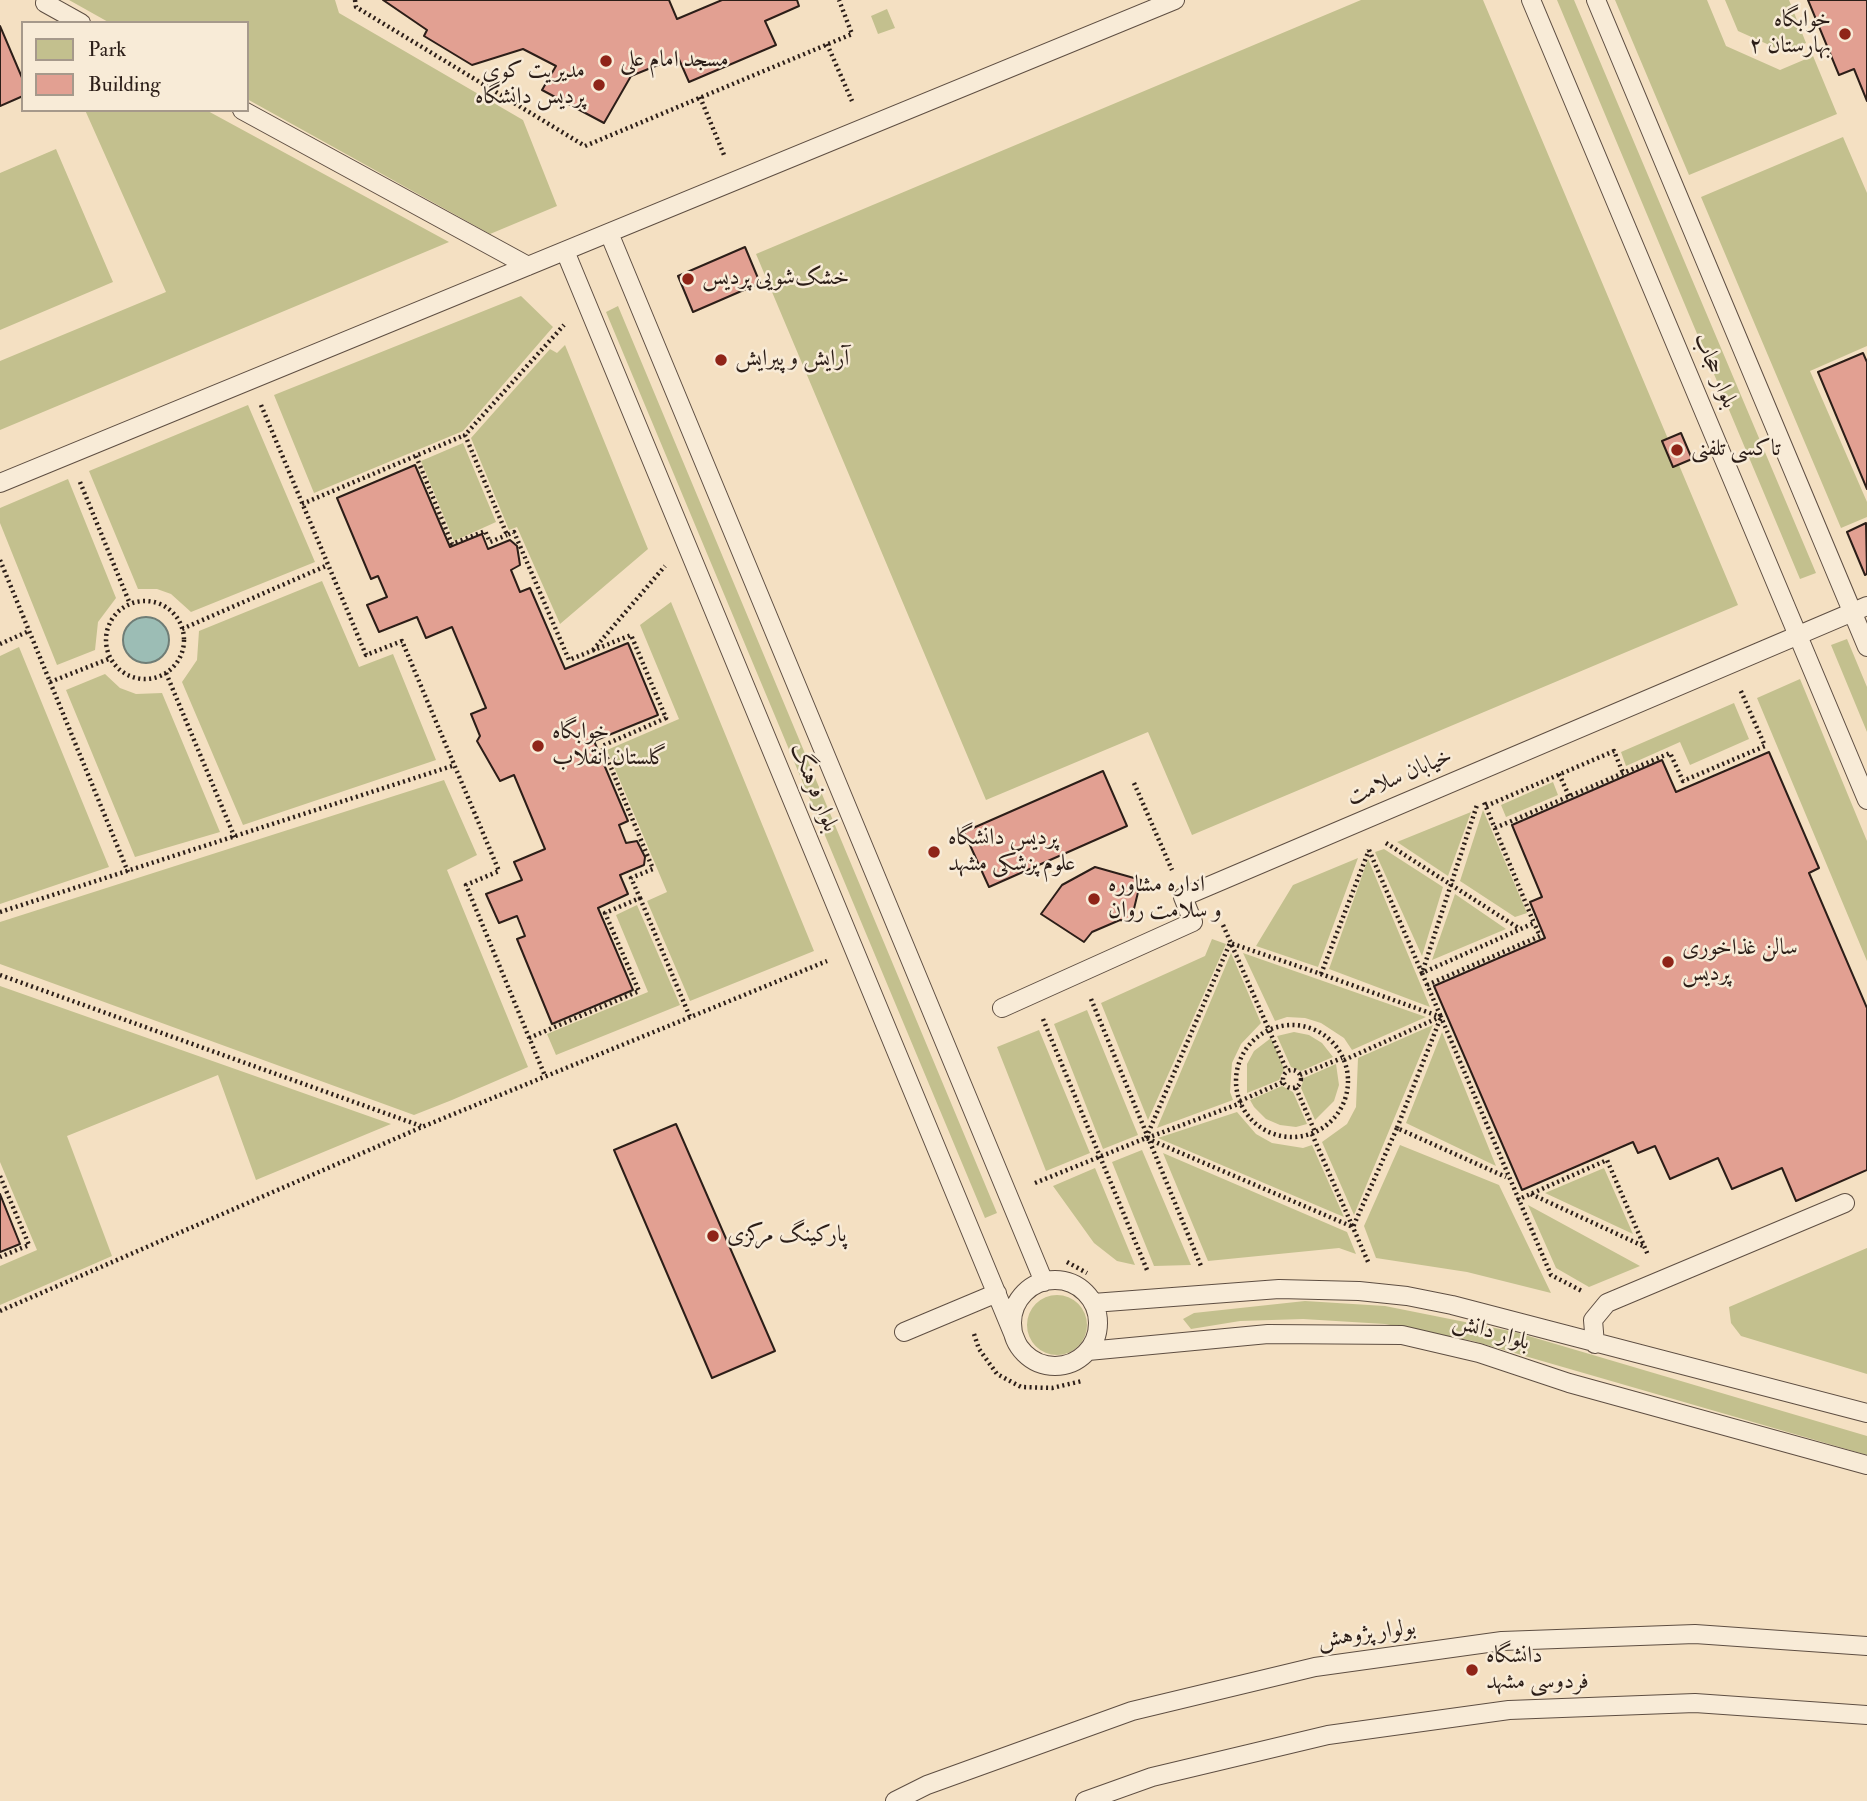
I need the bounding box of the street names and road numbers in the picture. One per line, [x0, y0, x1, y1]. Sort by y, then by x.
street label: بلوار حجاب [1686, 329, 1742, 413]
street label: بلوار فرهنگ [783, 740, 843, 836]
street label: خیابان سلامت [1343, 743, 1457, 813]
street label: بلوار دانش [1449, 1308, 1533, 1358]
street label: بولوار پژوهش [1316, 1614, 1418, 1656]

